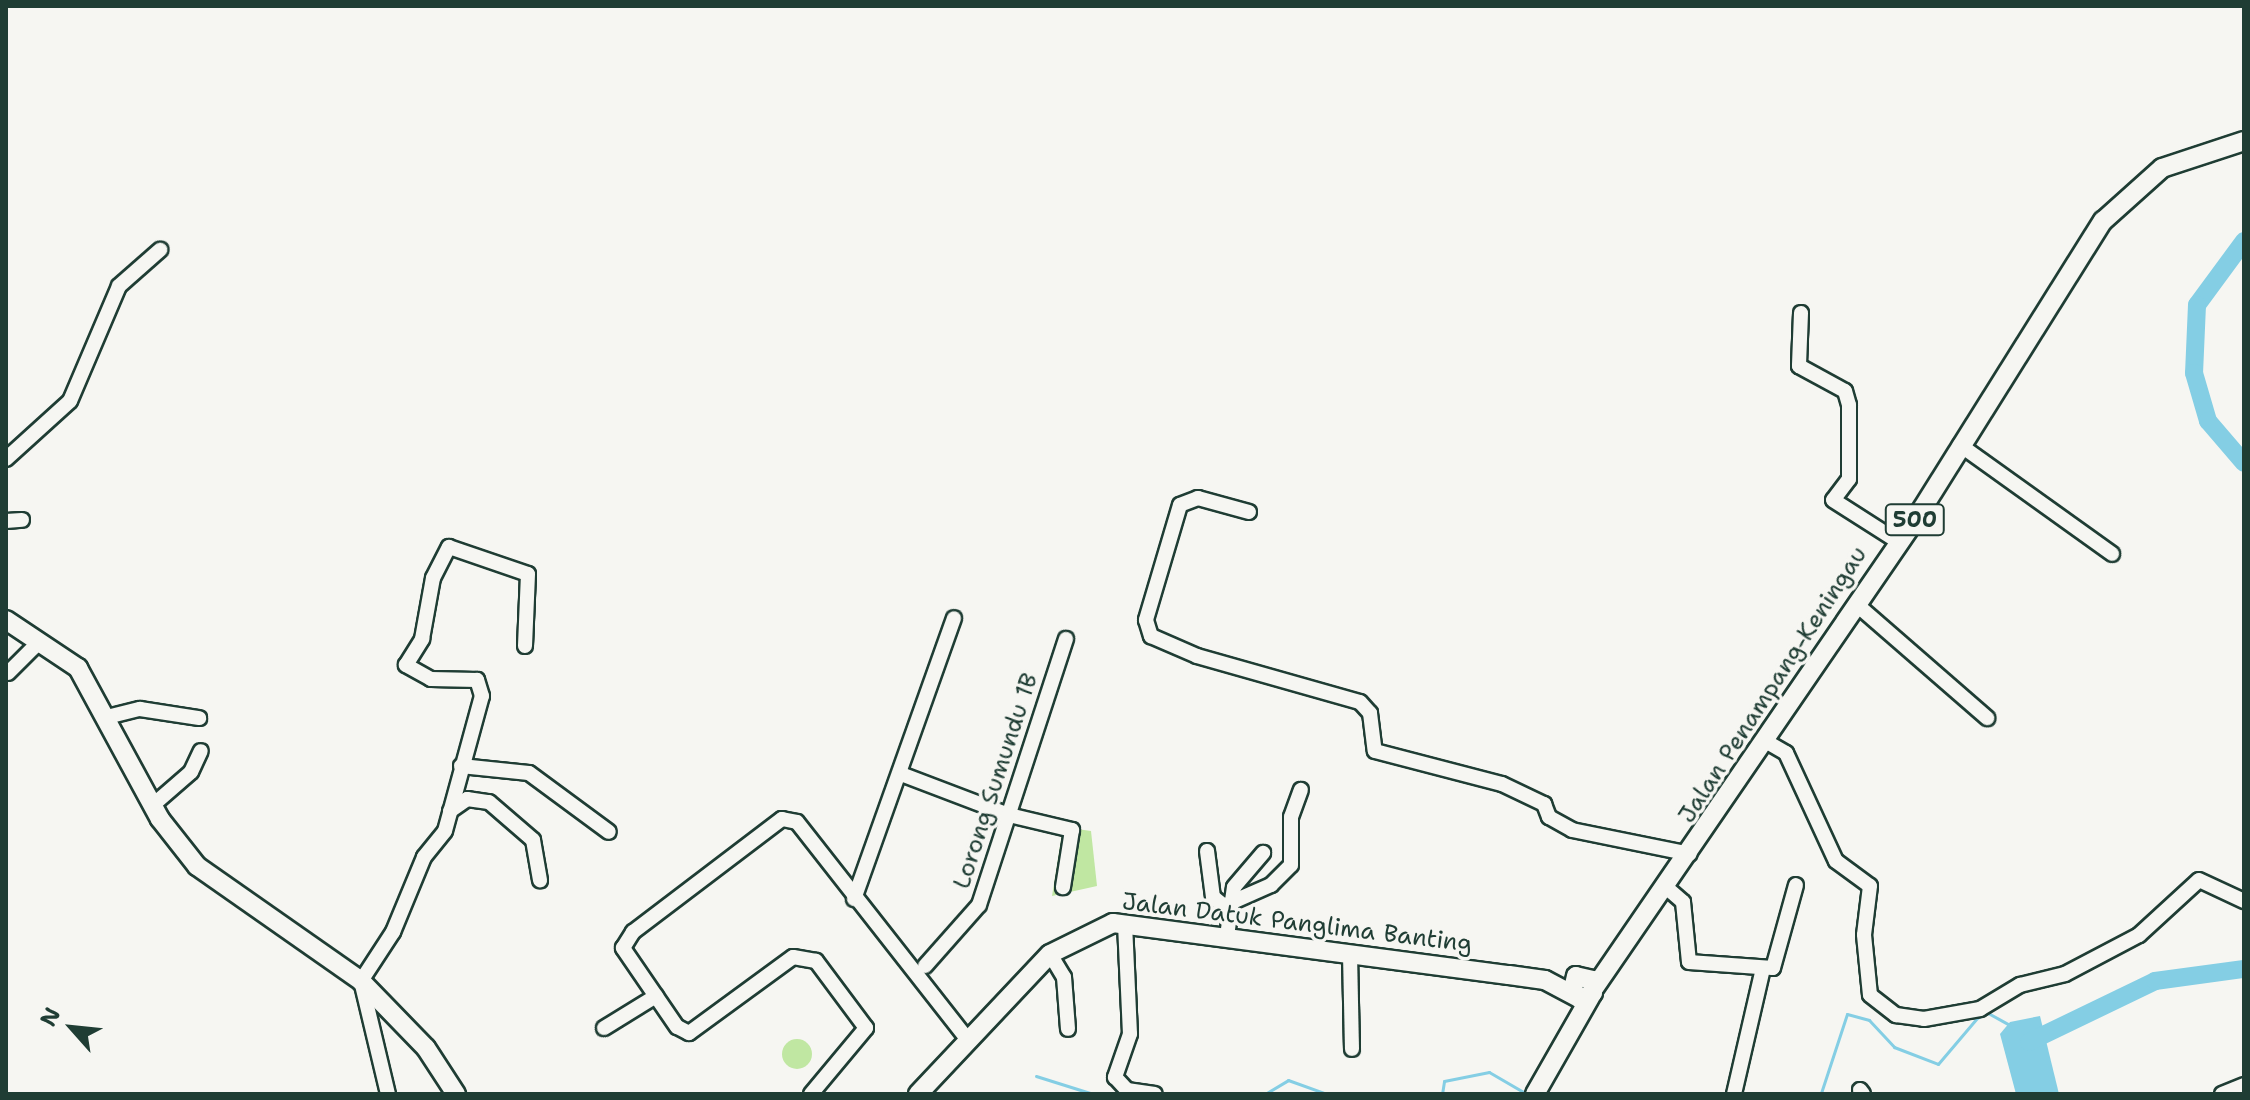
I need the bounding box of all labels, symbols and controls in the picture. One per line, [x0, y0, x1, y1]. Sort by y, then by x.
road number: 500 [1883, 502, 1947, 538]
street label: Jalan Penampang-Keningau [1673, 541, 1873, 829]
street label: Lorong Sumundu 1B [948, 669, 1044, 893]
street label: Jalan Datuk Panglima Banting [1120, 887, 1474, 959]
north arrow [32, 988, 112, 1068]
text: N [33, 1003, 67, 1031]

